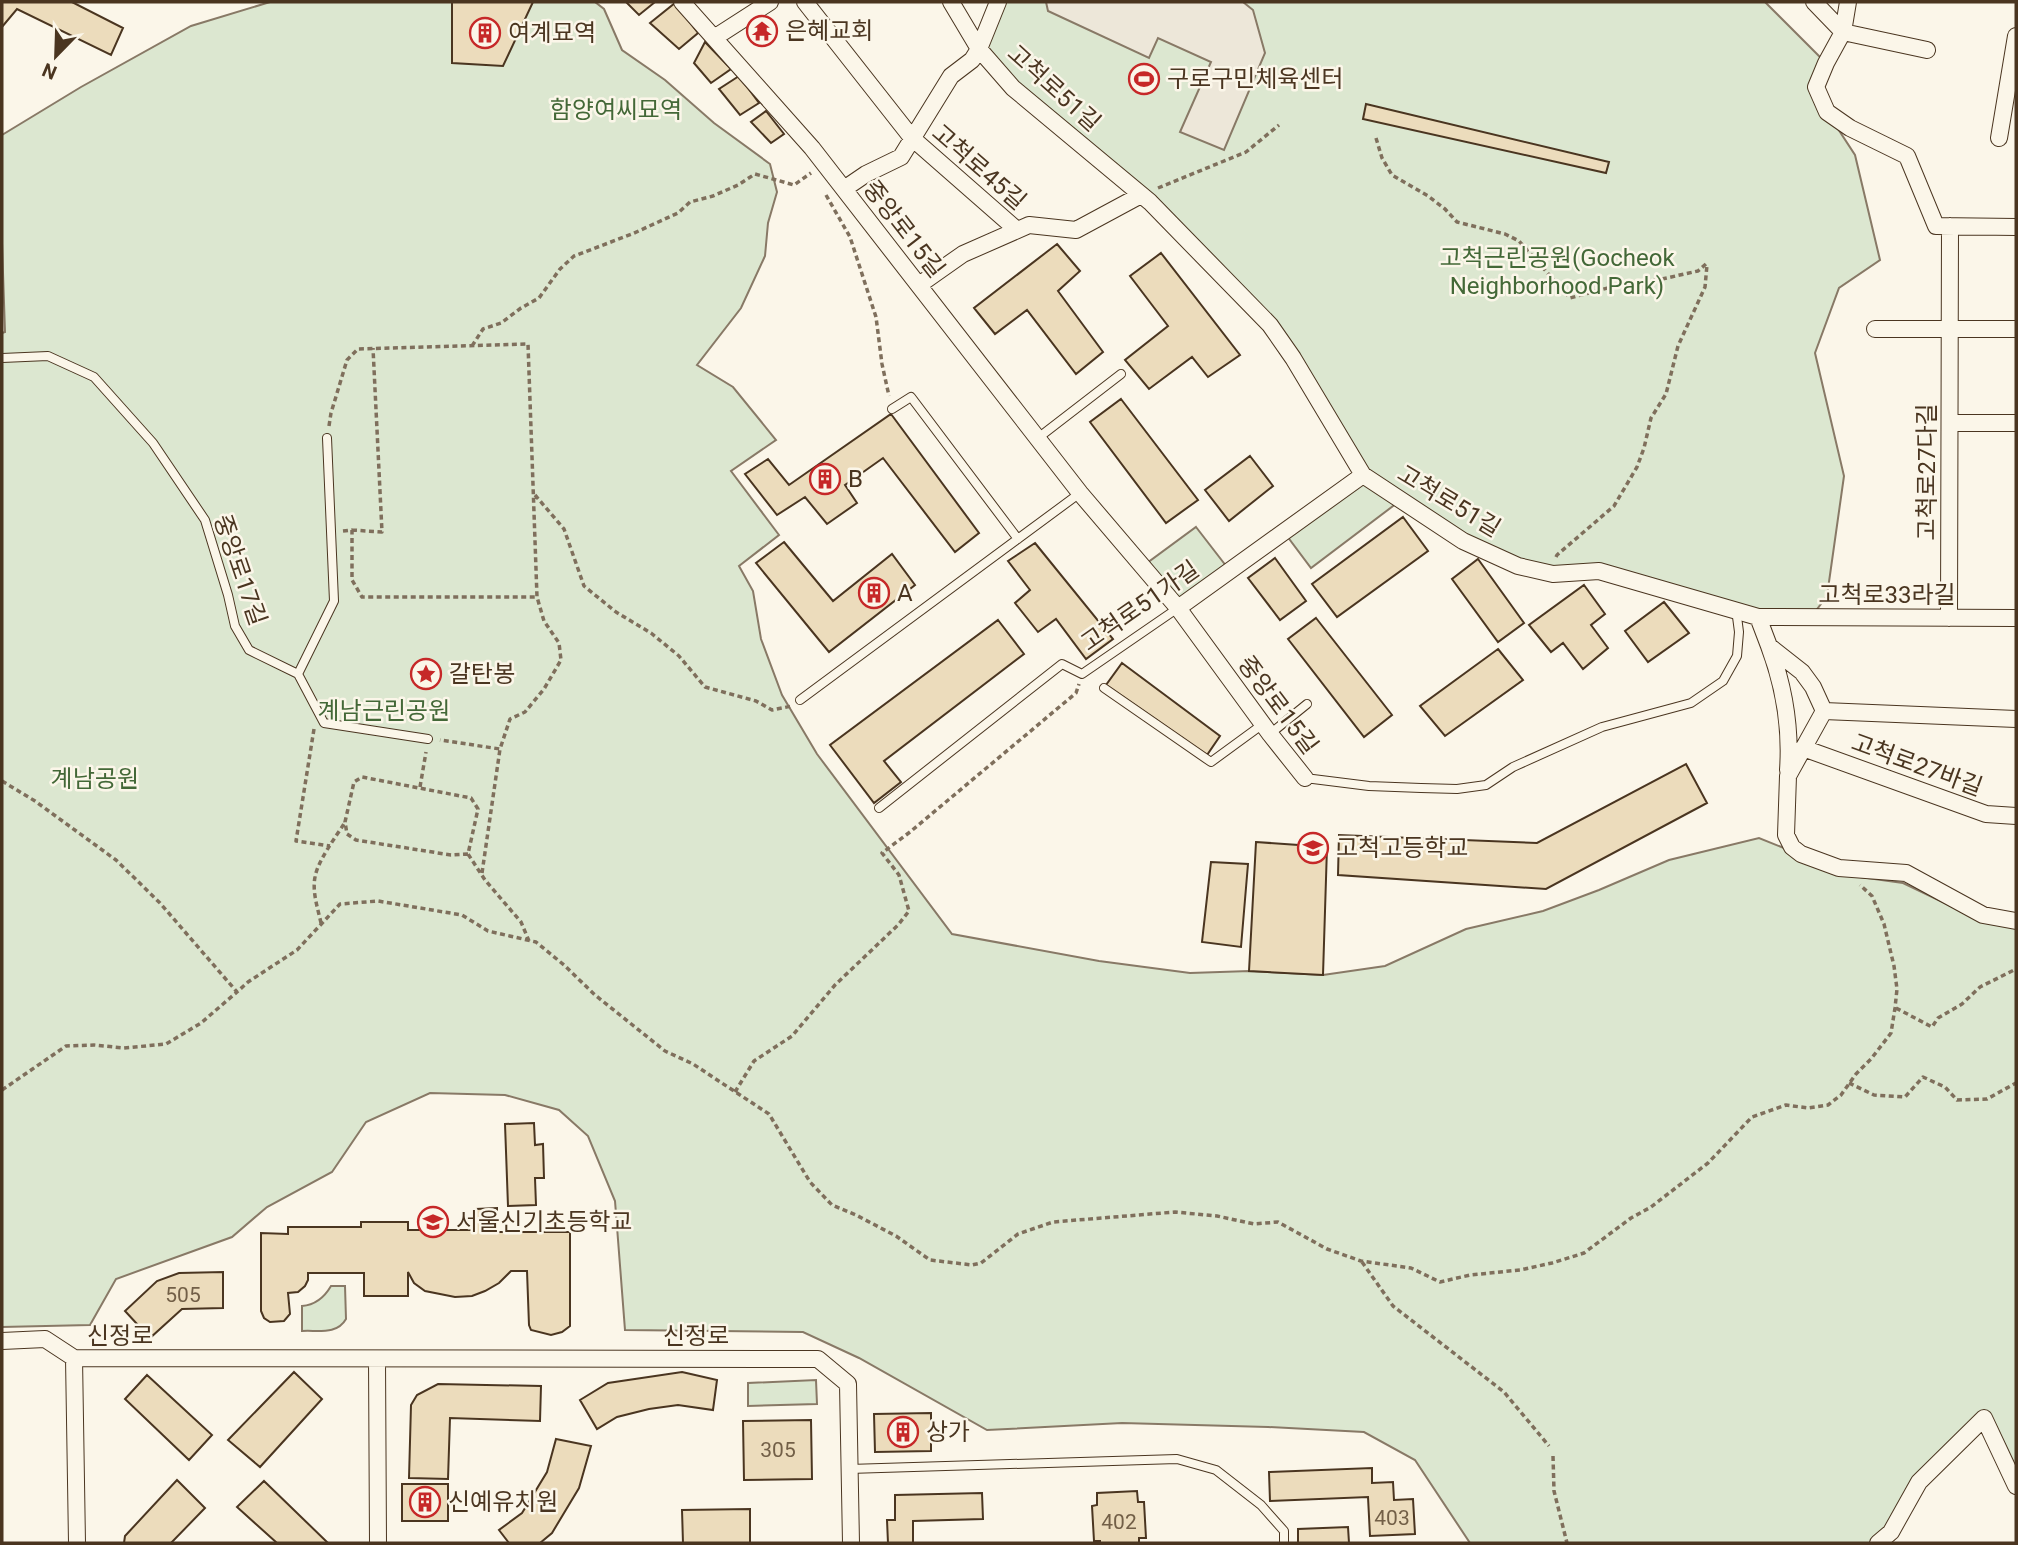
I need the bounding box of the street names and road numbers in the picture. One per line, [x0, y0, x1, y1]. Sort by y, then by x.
street label: 고척로51길 [1002, 39, 1106, 137]
street label: 고척로45길 [926, 119, 1032, 215]
street label: 중앙로15길 [857, 175, 951, 283]
street label: 고척로27다길 [1913, 403, 1941, 541]
street label: 고척로51길 [1392, 459, 1506, 543]
street label: 중앙로17길 [208, 511, 272, 629]
street label: 고척로51가길 [1076, 555, 1204, 657]
street label: 고척로33라길 [1818, 581, 1956, 609]
street label: 중앙로15길 [1232, 651, 1324, 759]
street label: 고척로27바길 [1848, 728, 1986, 802]
street label: 신정로 [87, 1322, 153, 1350]
street label: 신정로 [663, 1322, 729, 1350]

